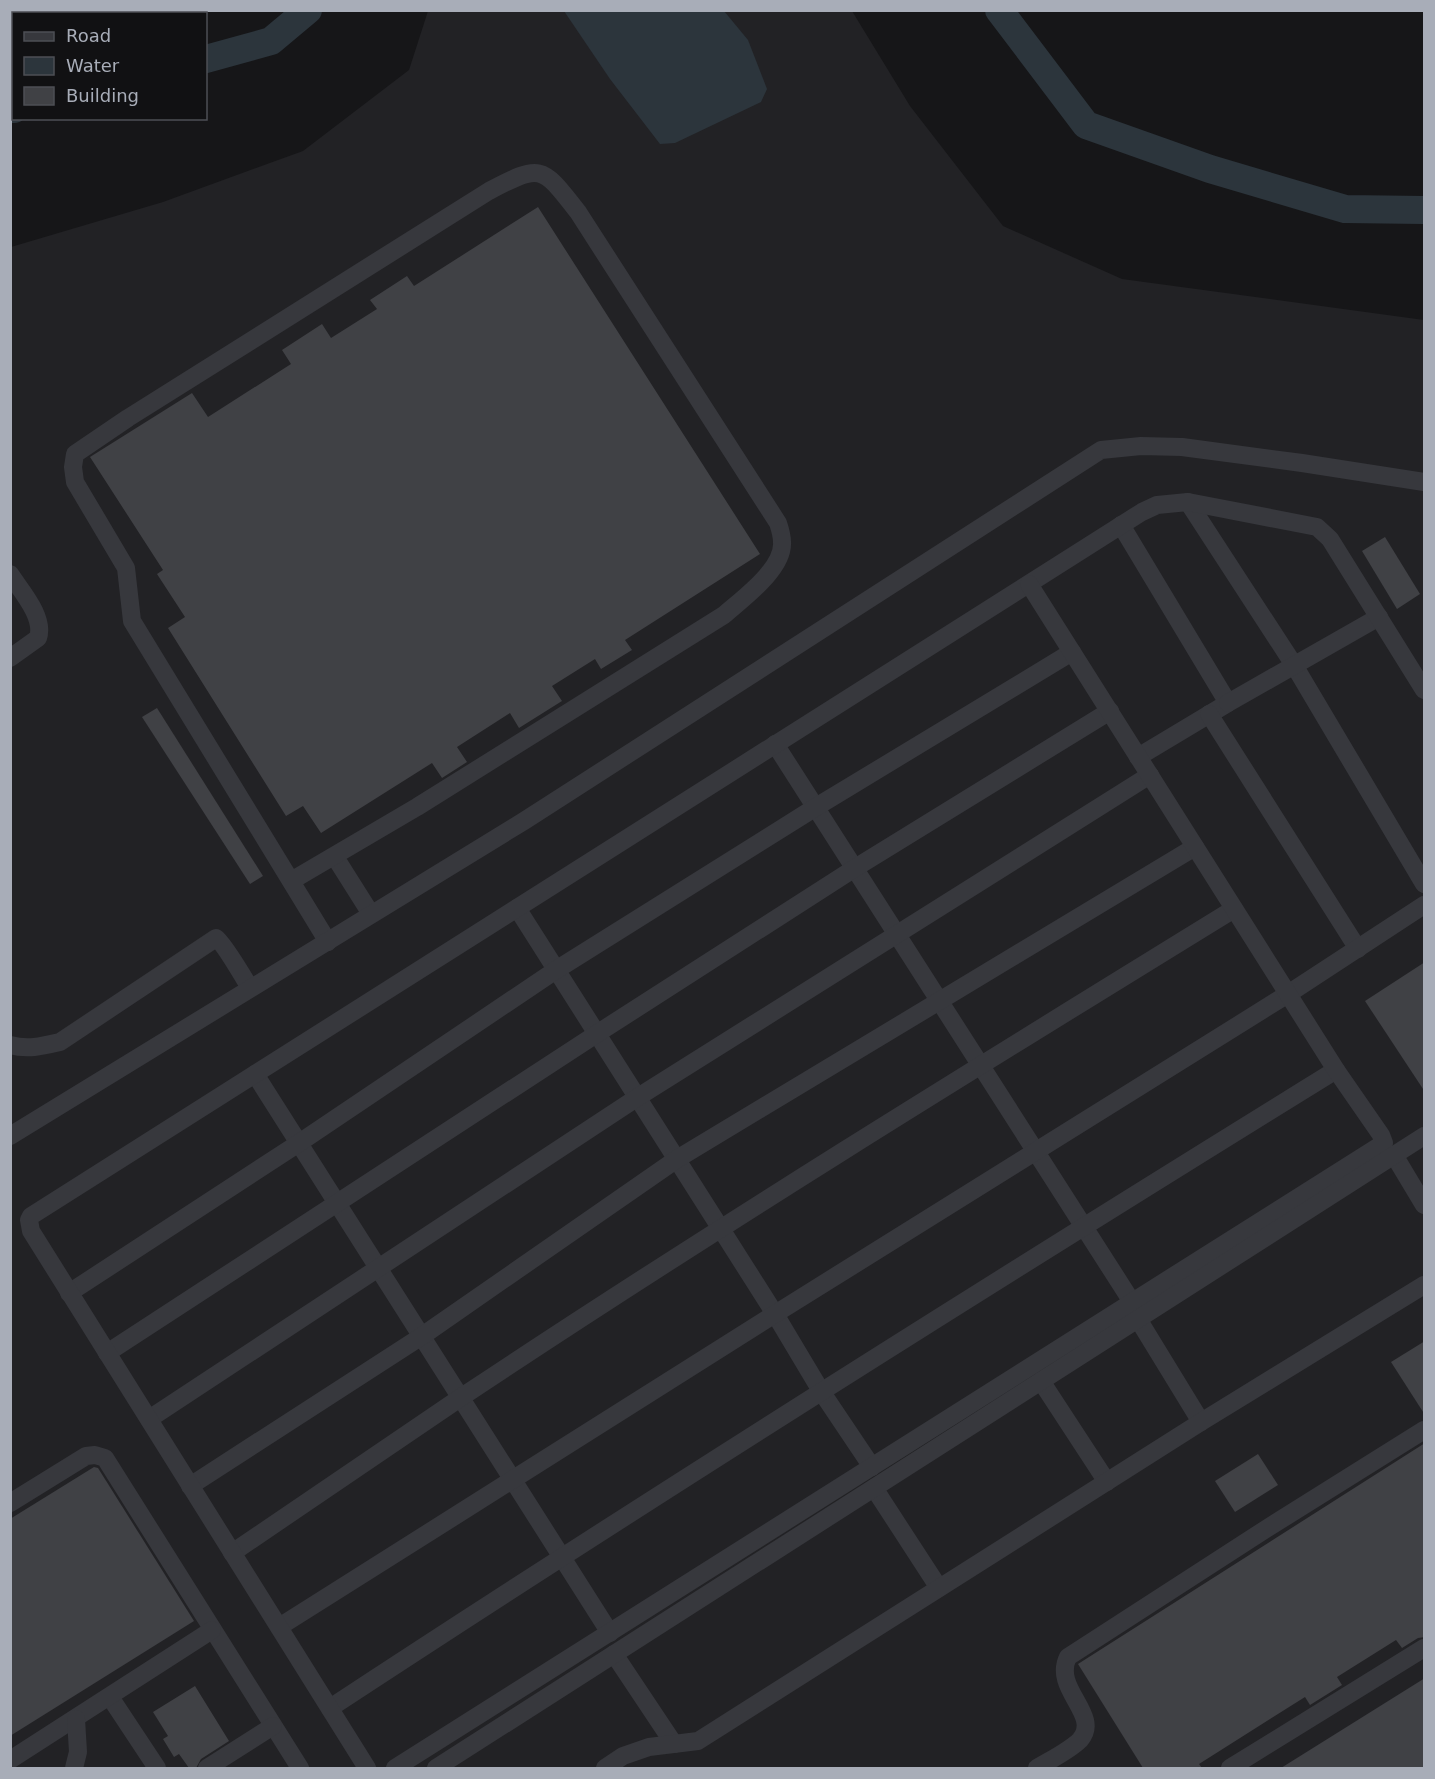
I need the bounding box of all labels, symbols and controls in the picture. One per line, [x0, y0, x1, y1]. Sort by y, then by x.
legend [12, 12, 207, 120]
text: Road [66, 25, 111, 46]
text: Water [66, 55, 120, 76]
text: Building [66, 85, 139, 106]

